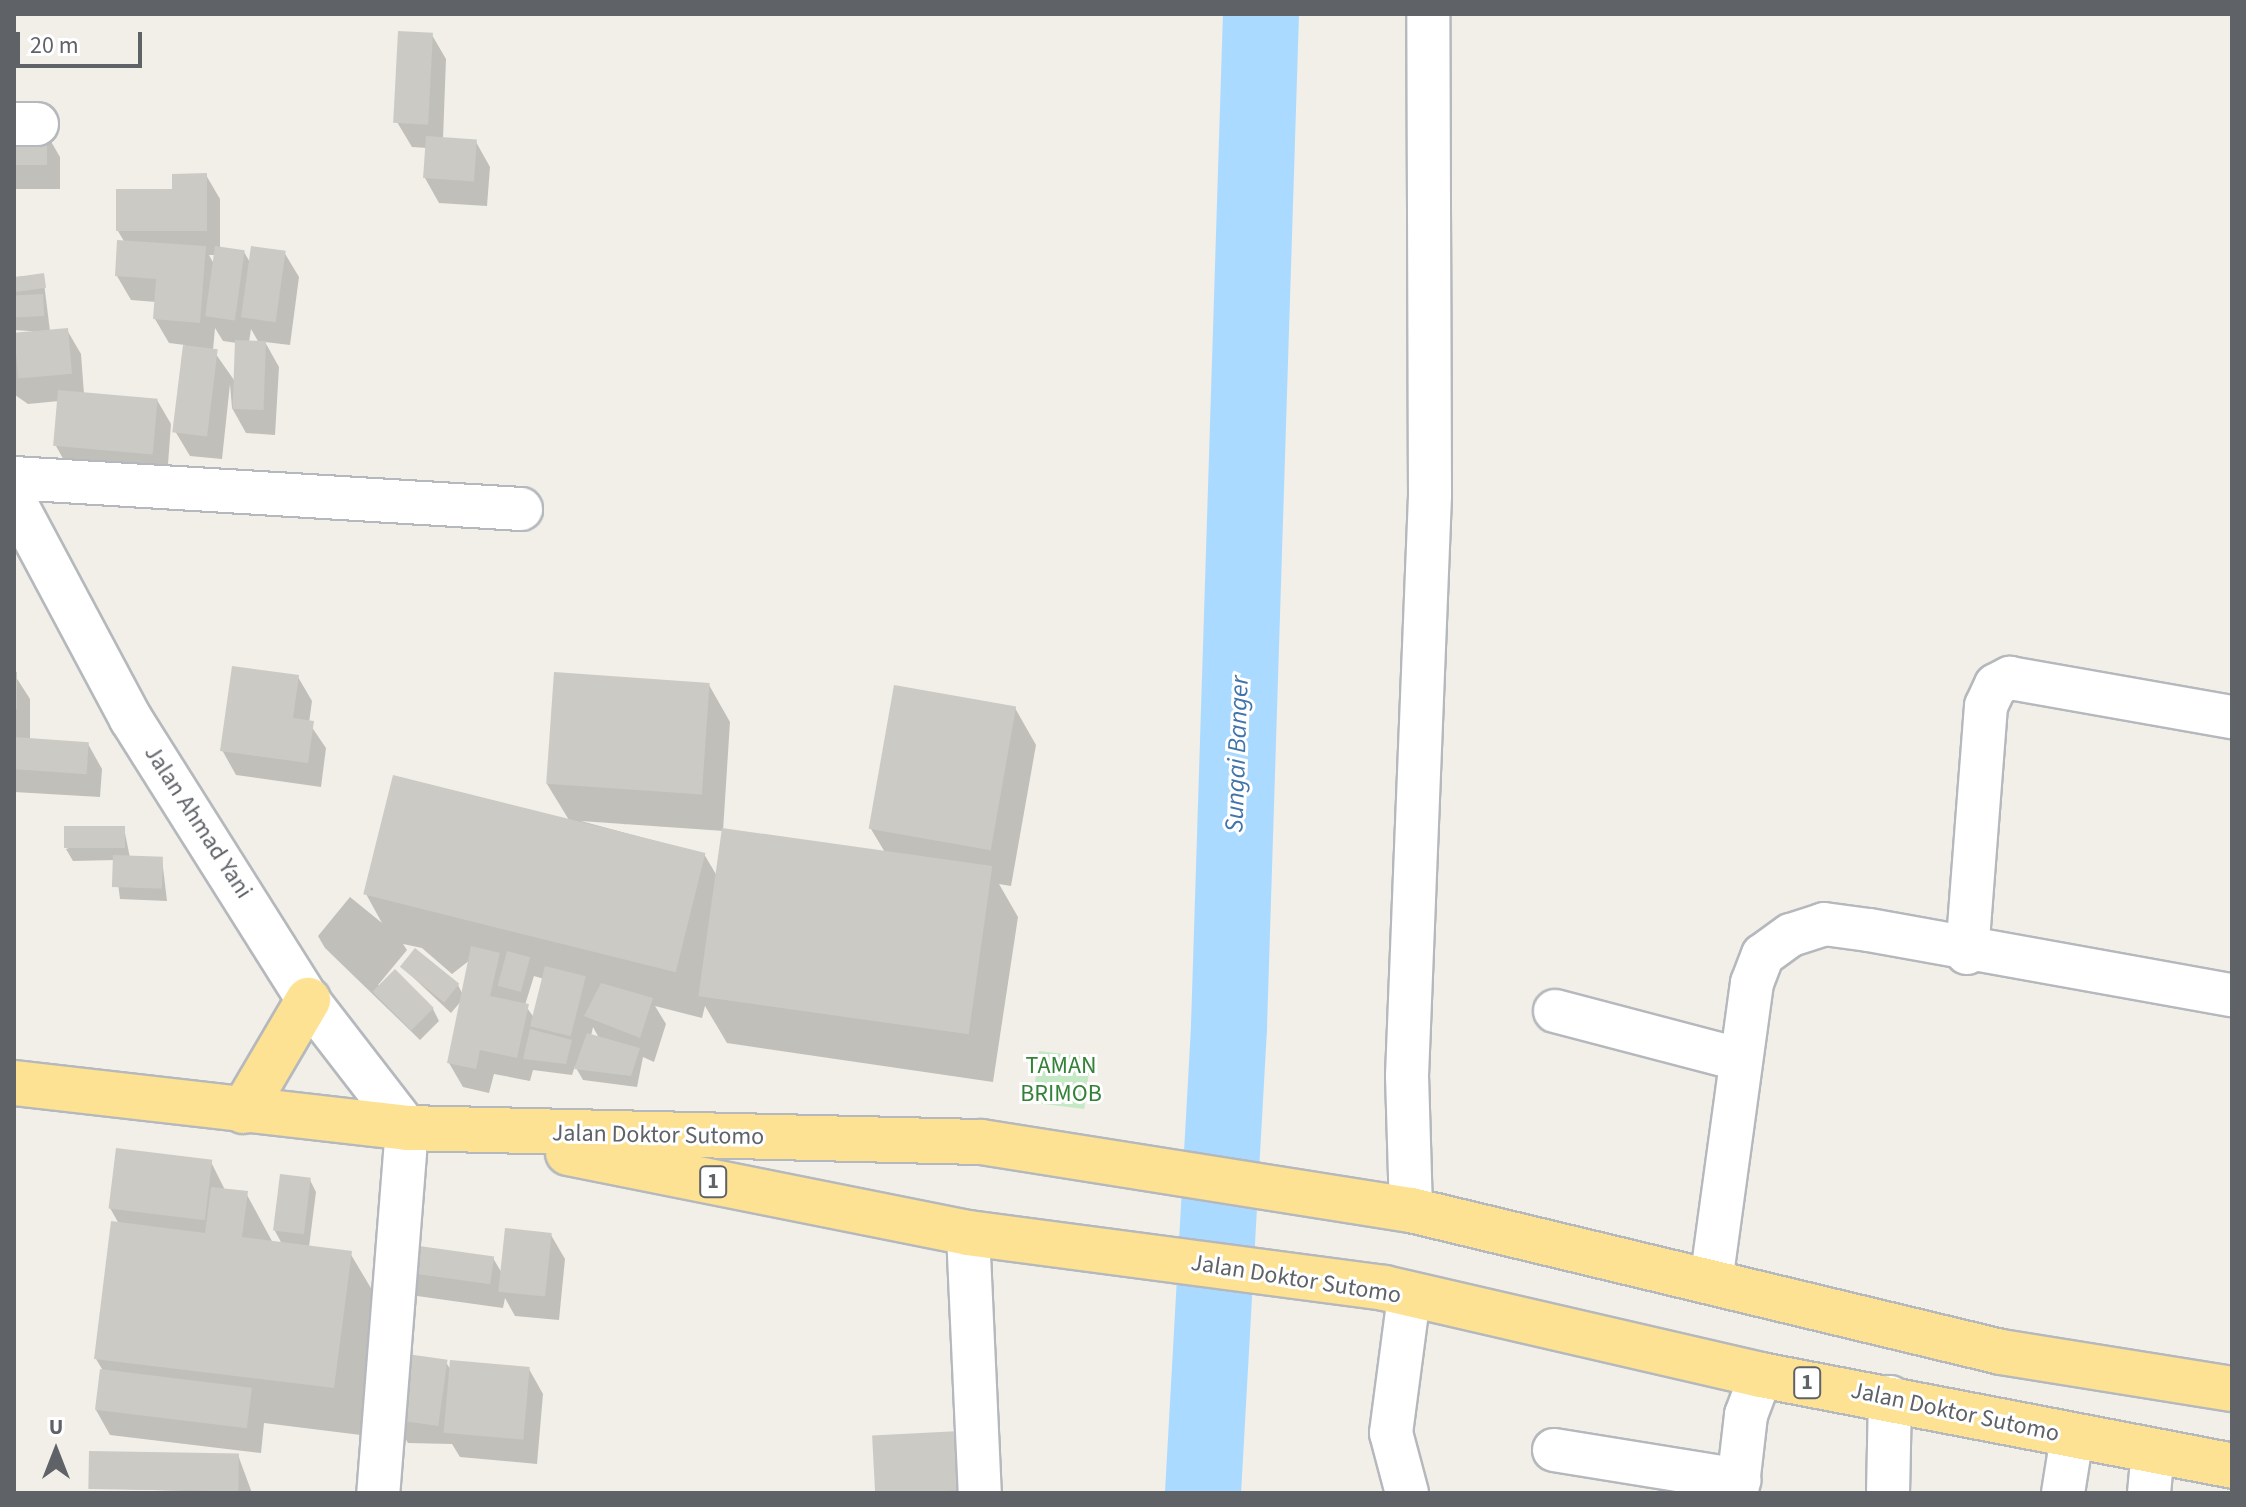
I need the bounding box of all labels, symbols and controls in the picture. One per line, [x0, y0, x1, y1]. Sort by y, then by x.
scale bar [20, 16, 146, 66]
text: 20 m [30, 28, 79, 63]
water label: Sungai Banger [1219, 675, 1255, 833]
street label: Jalan Ahmad Yani [138, 740, 258, 904]
park label: TAMAN BRIMOB [1020, 1052, 1102, 1108]
street label: Jalan Doktor Sutomo [552, 1119, 764, 1151]
road number: 1 [699, 1164, 727, 1200]
street label: Jalan Doktor Sutomo [1189, 1248, 1403, 1310]
road number: 1 [1793, 1365, 1821, 1401]
street label: Jalan Doktor Sutomo [1848, 1376, 2062, 1448]
north arrow [16, 1411, 96, 1491]
text: U [49, 1411, 63, 1443]

